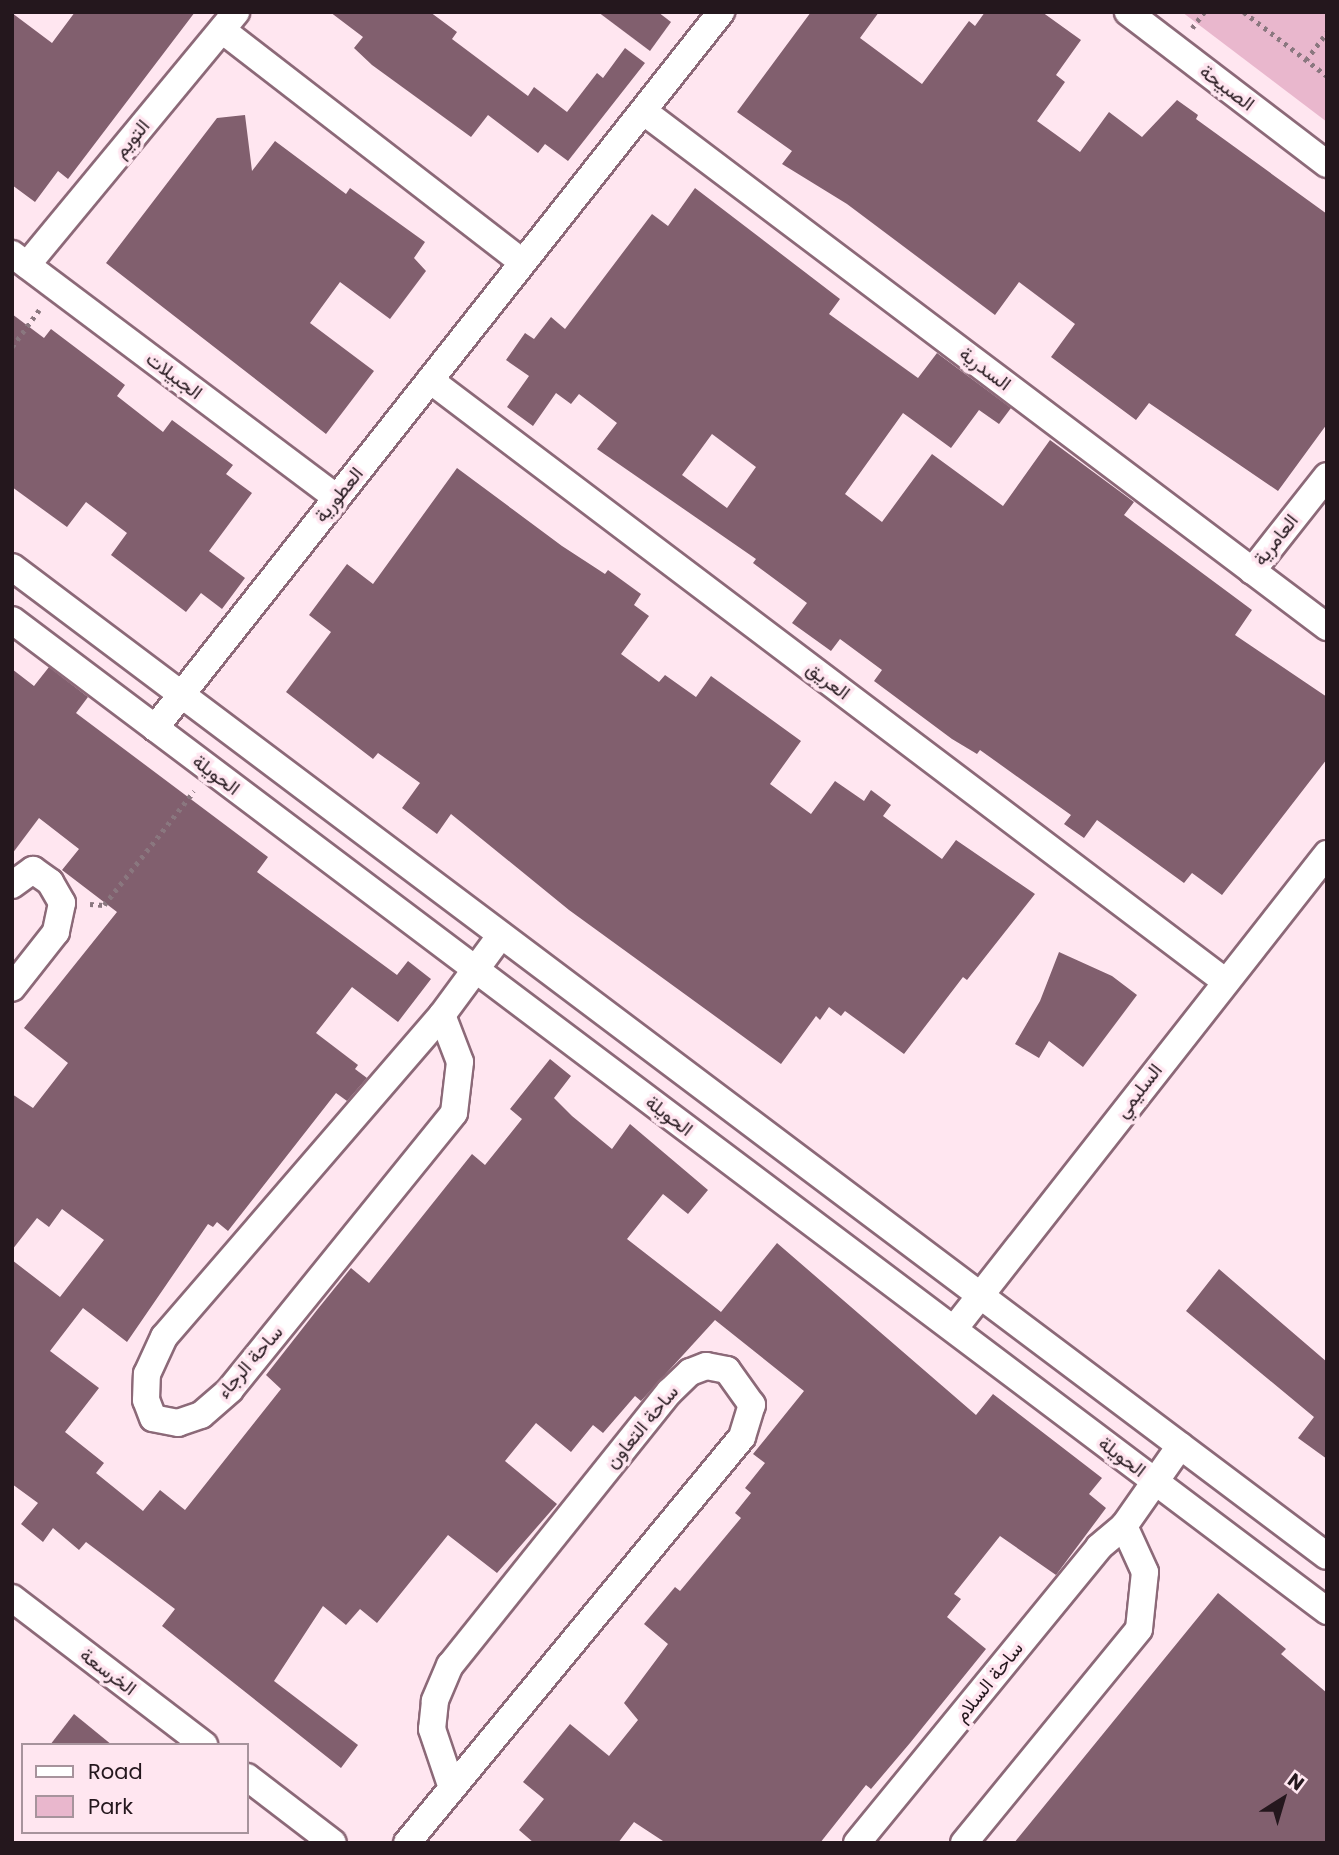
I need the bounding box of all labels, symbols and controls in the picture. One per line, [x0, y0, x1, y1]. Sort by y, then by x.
street label: الصبيحة [1195, 60, 1259, 116]
street label: التويم [109, 115, 155, 163]
street label: السدرية [955, 342, 1015, 396]
street label: الجبيلات [141, 348, 207, 404]
street label: العطورية [310, 463, 368, 527]
street label: العامرية [1249, 510, 1303, 570]
street label: العريق [802, 657, 854, 705]
street label: الحويلة [188, 750, 244, 800]
street label: السليمي [1111, 1059, 1167, 1123]
street label: الحويلة [641, 1091, 697, 1141]
street label: ساحة الرجاء [212, 1321, 288, 1403]
street label: ساحة التعاون [601, 1381, 683, 1473]
street label: الحويلة [1094, 1432, 1150, 1482]
street label: ساحة السلام [950, 1637, 1028, 1727]
street label: الخرسعة [75, 1644, 141, 1700]
legend [21, 1743, 248, 1834]
text: Road [88, 1757, 143, 1786]
north arrow [1248, 1764, 1318, 1834]
text: N [1282, 1767, 1310, 1797]
text: Park [88, 1792, 133, 1821]

